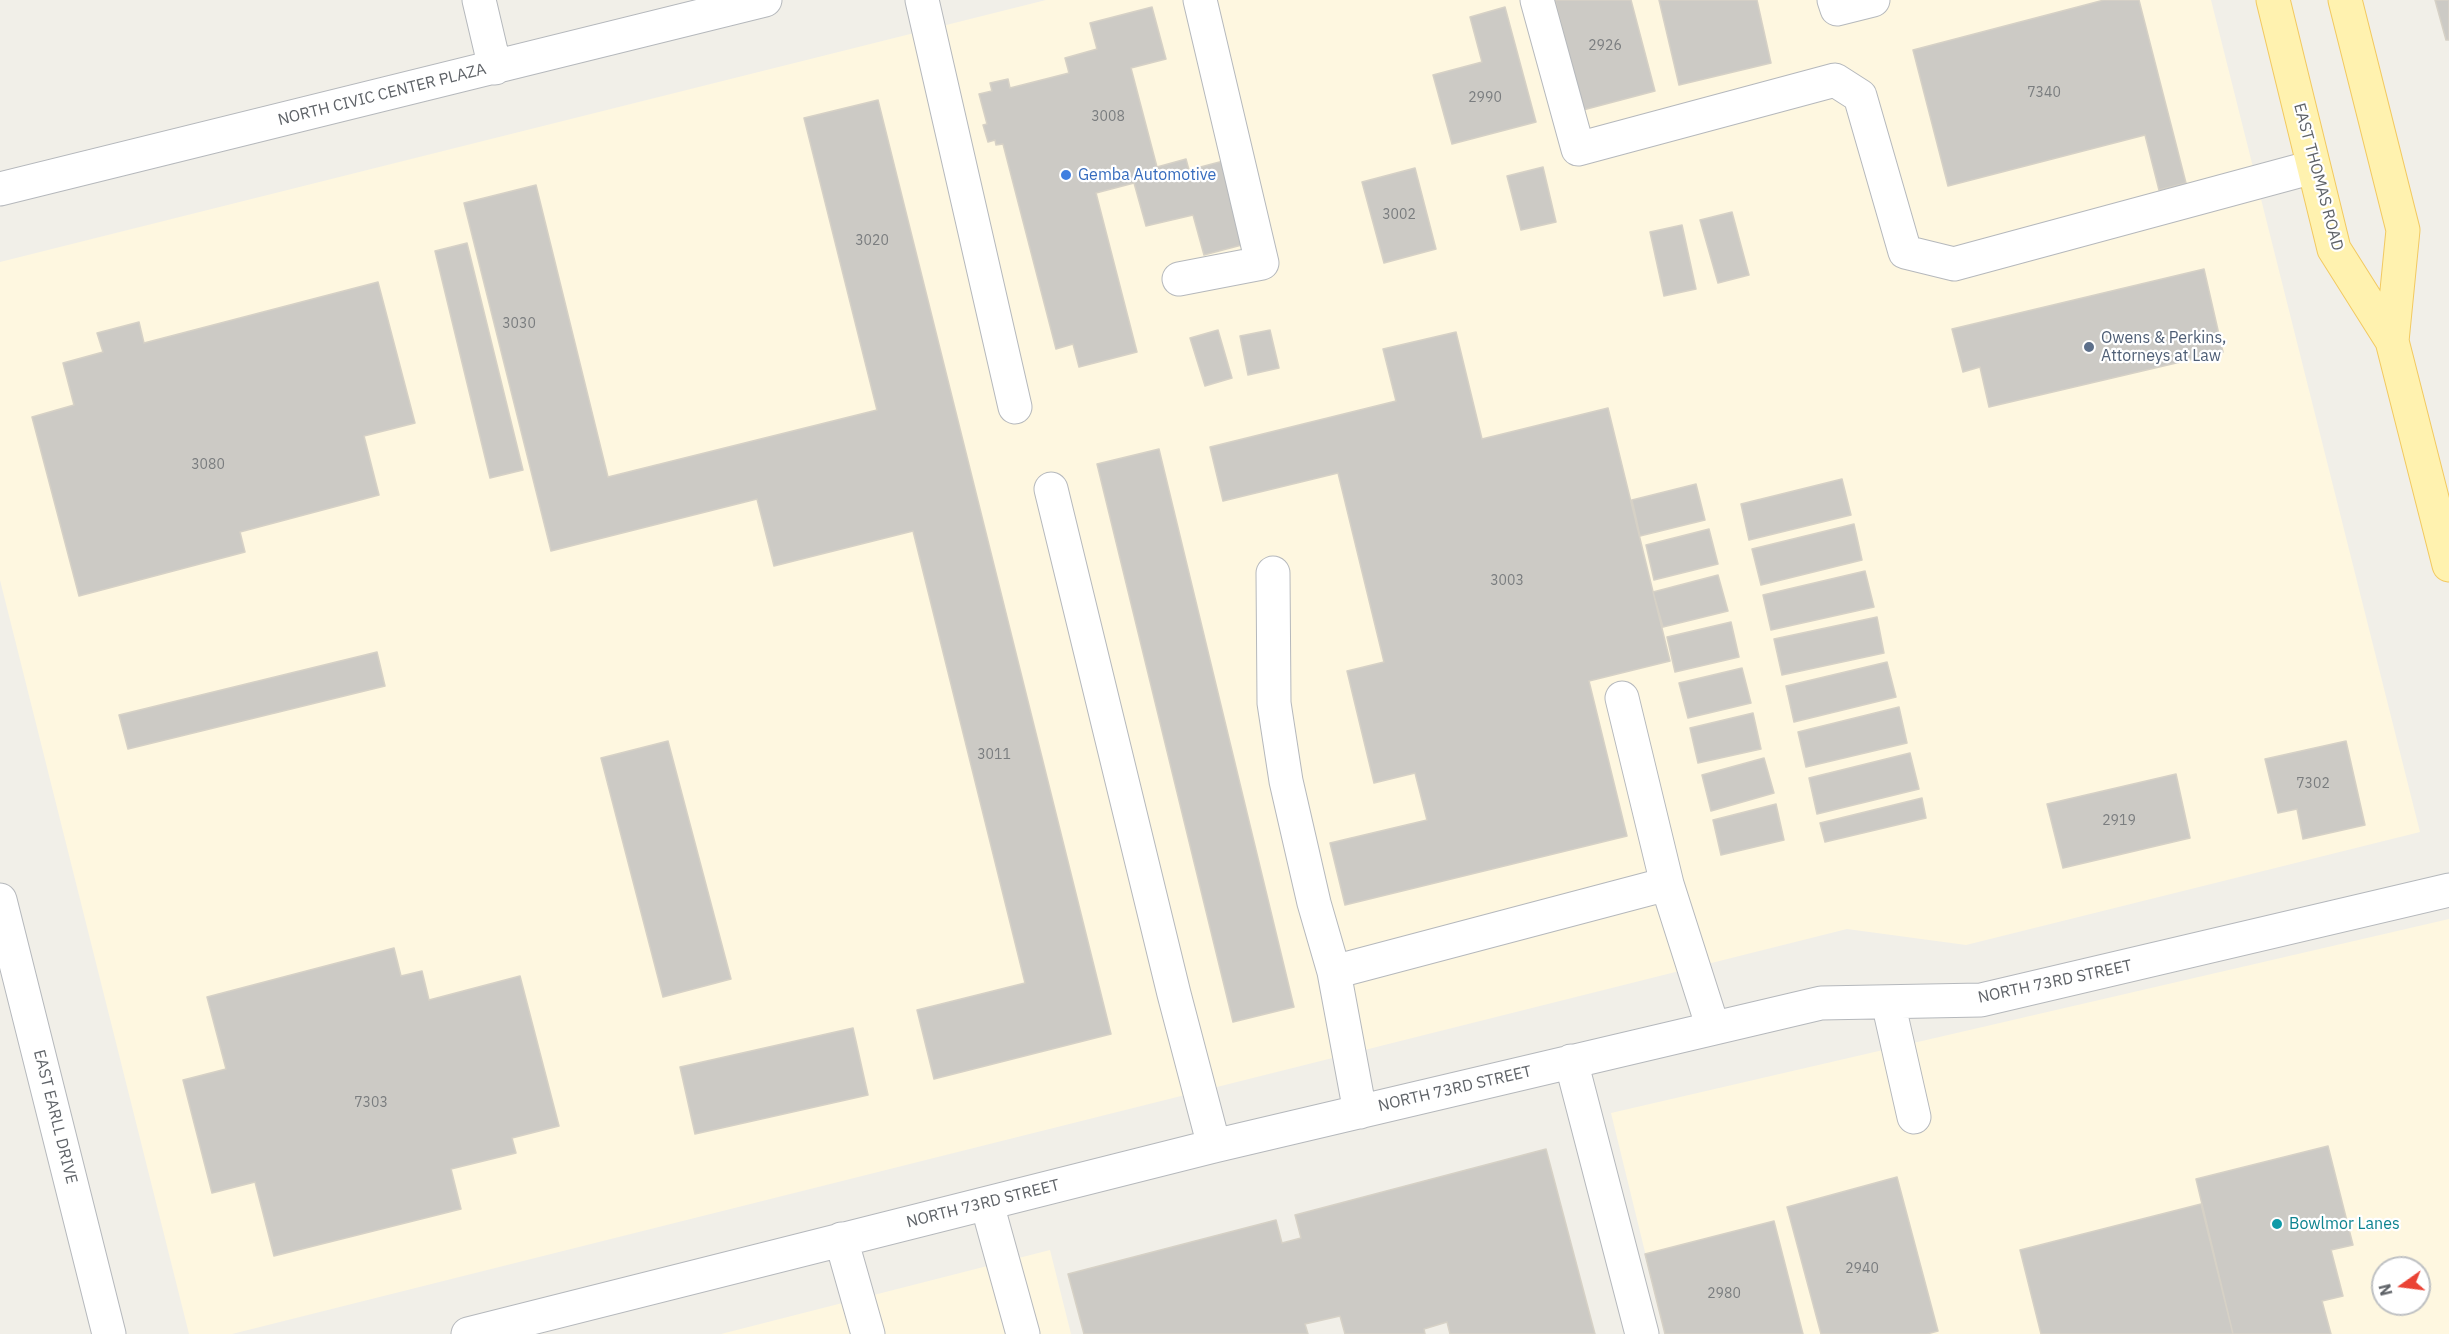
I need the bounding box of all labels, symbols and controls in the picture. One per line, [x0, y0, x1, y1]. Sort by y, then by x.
house number: 2926 [1588, 38, 1622, 54]
street label: NORTH CIVIC CENTER PLAZA [276, 60, 488, 130]
house number: 7340 [2027, 85, 2061, 101]
house number: 2990 [1468, 90, 1502, 106]
street label: EAST THOMAS ROAD [2289, 101, 2347, 253]
house number: 3008 [1091, 109, 1125, 125]
place label: Gemba Automotive [1078, 165, 1216, 185]
marker: Gemba Automotive [1059, 168, 1073, 182]
house number: 3002 [1382, 207, 1416, 223]
house number: 3020 [855, 233, 889, 249]
house number: 3030 [502, 316, 536, 332]
place label: Owens & Perkins, Attorneys at Law [2101, 328, 2226, 366]
marker: Owens & Perkins, Attorneys at Law [2082, 340, 2096, 354]
house number: 3080 [191, 457, 225, 473]
house number: 3003 [1490, 573, 1524, 589]
house number: 3011 [977, 747, 1011, 763]
house number: 7302 [2296, 776, 2330, 792]
house number: 2919 [2102, 813, 2136, 829]
street label: NORTH 73RD STREET [1976, 956, 2134, 1008]
street label: EAST EARLL DRIVE [29, 1048, 81, 1186]
street label: NORTH 73RD STREET [1376, 1062, 1534, 1116]
house number: 7303 [354, 1095, 388, 1111]
street label: NORTH 73RD STREET [905, 1176, 1061, 1232]
place label: Bowlmor Lanes [2289, 1214, 2400, 1234]
marker: Bowlmor Lanes [2270, 1217, 2284, 1231]
north arrow [2371, 1256, 2431, 1316]
house number: 2940 [1845, 1261, 1879, 1277]
text: N [2374, 1282, 2397, 1298]
house number: 2980 [1707, 1286, 1741, 1302]

